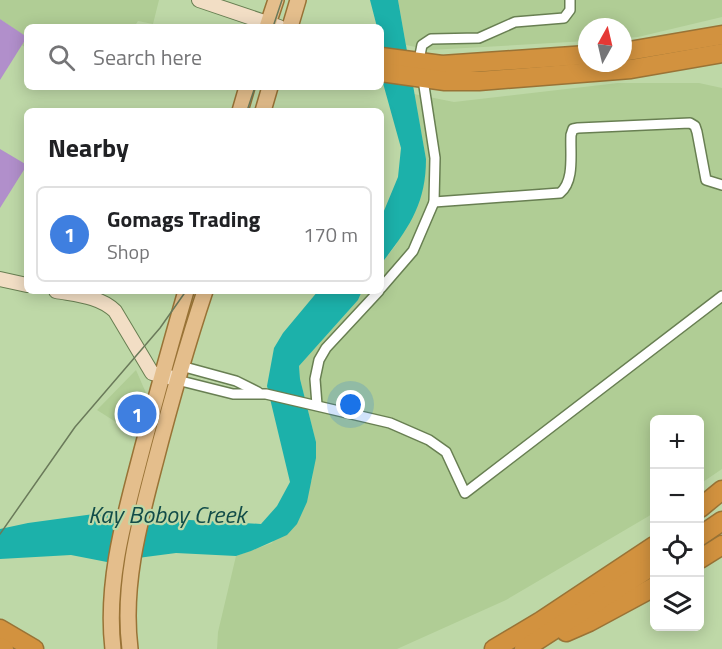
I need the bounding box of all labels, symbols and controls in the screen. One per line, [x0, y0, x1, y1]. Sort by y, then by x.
north arrow [578, 18, 632, 72]
search box [24, 24, 384, 90]
text: Search here [93, 40, 202, 74]
icon: search [45, 41, 78, 74]
text: Nearby [48, 128, 129, 167]
text: Gomags Trading [107, 202, 260, 236]
text: 1 [64, 219, 75, 250]
text: 170 m [303, 219, 358, 250]
text: Shop [107, 236, 150, 267]
your location [336, 390, 365, 419]
pin: 1 [118, 392, 156, 436]
map controls [650, 415, 704, 631]
button: + [650, 415, 704, 469]
button: − [650, 469, 704, 523]
water label: Kay Boboy Creek [88, 496, 249, 532]
button: locate [650, 523, 704, 577]
button: layers [650, 577, 704, 631]

